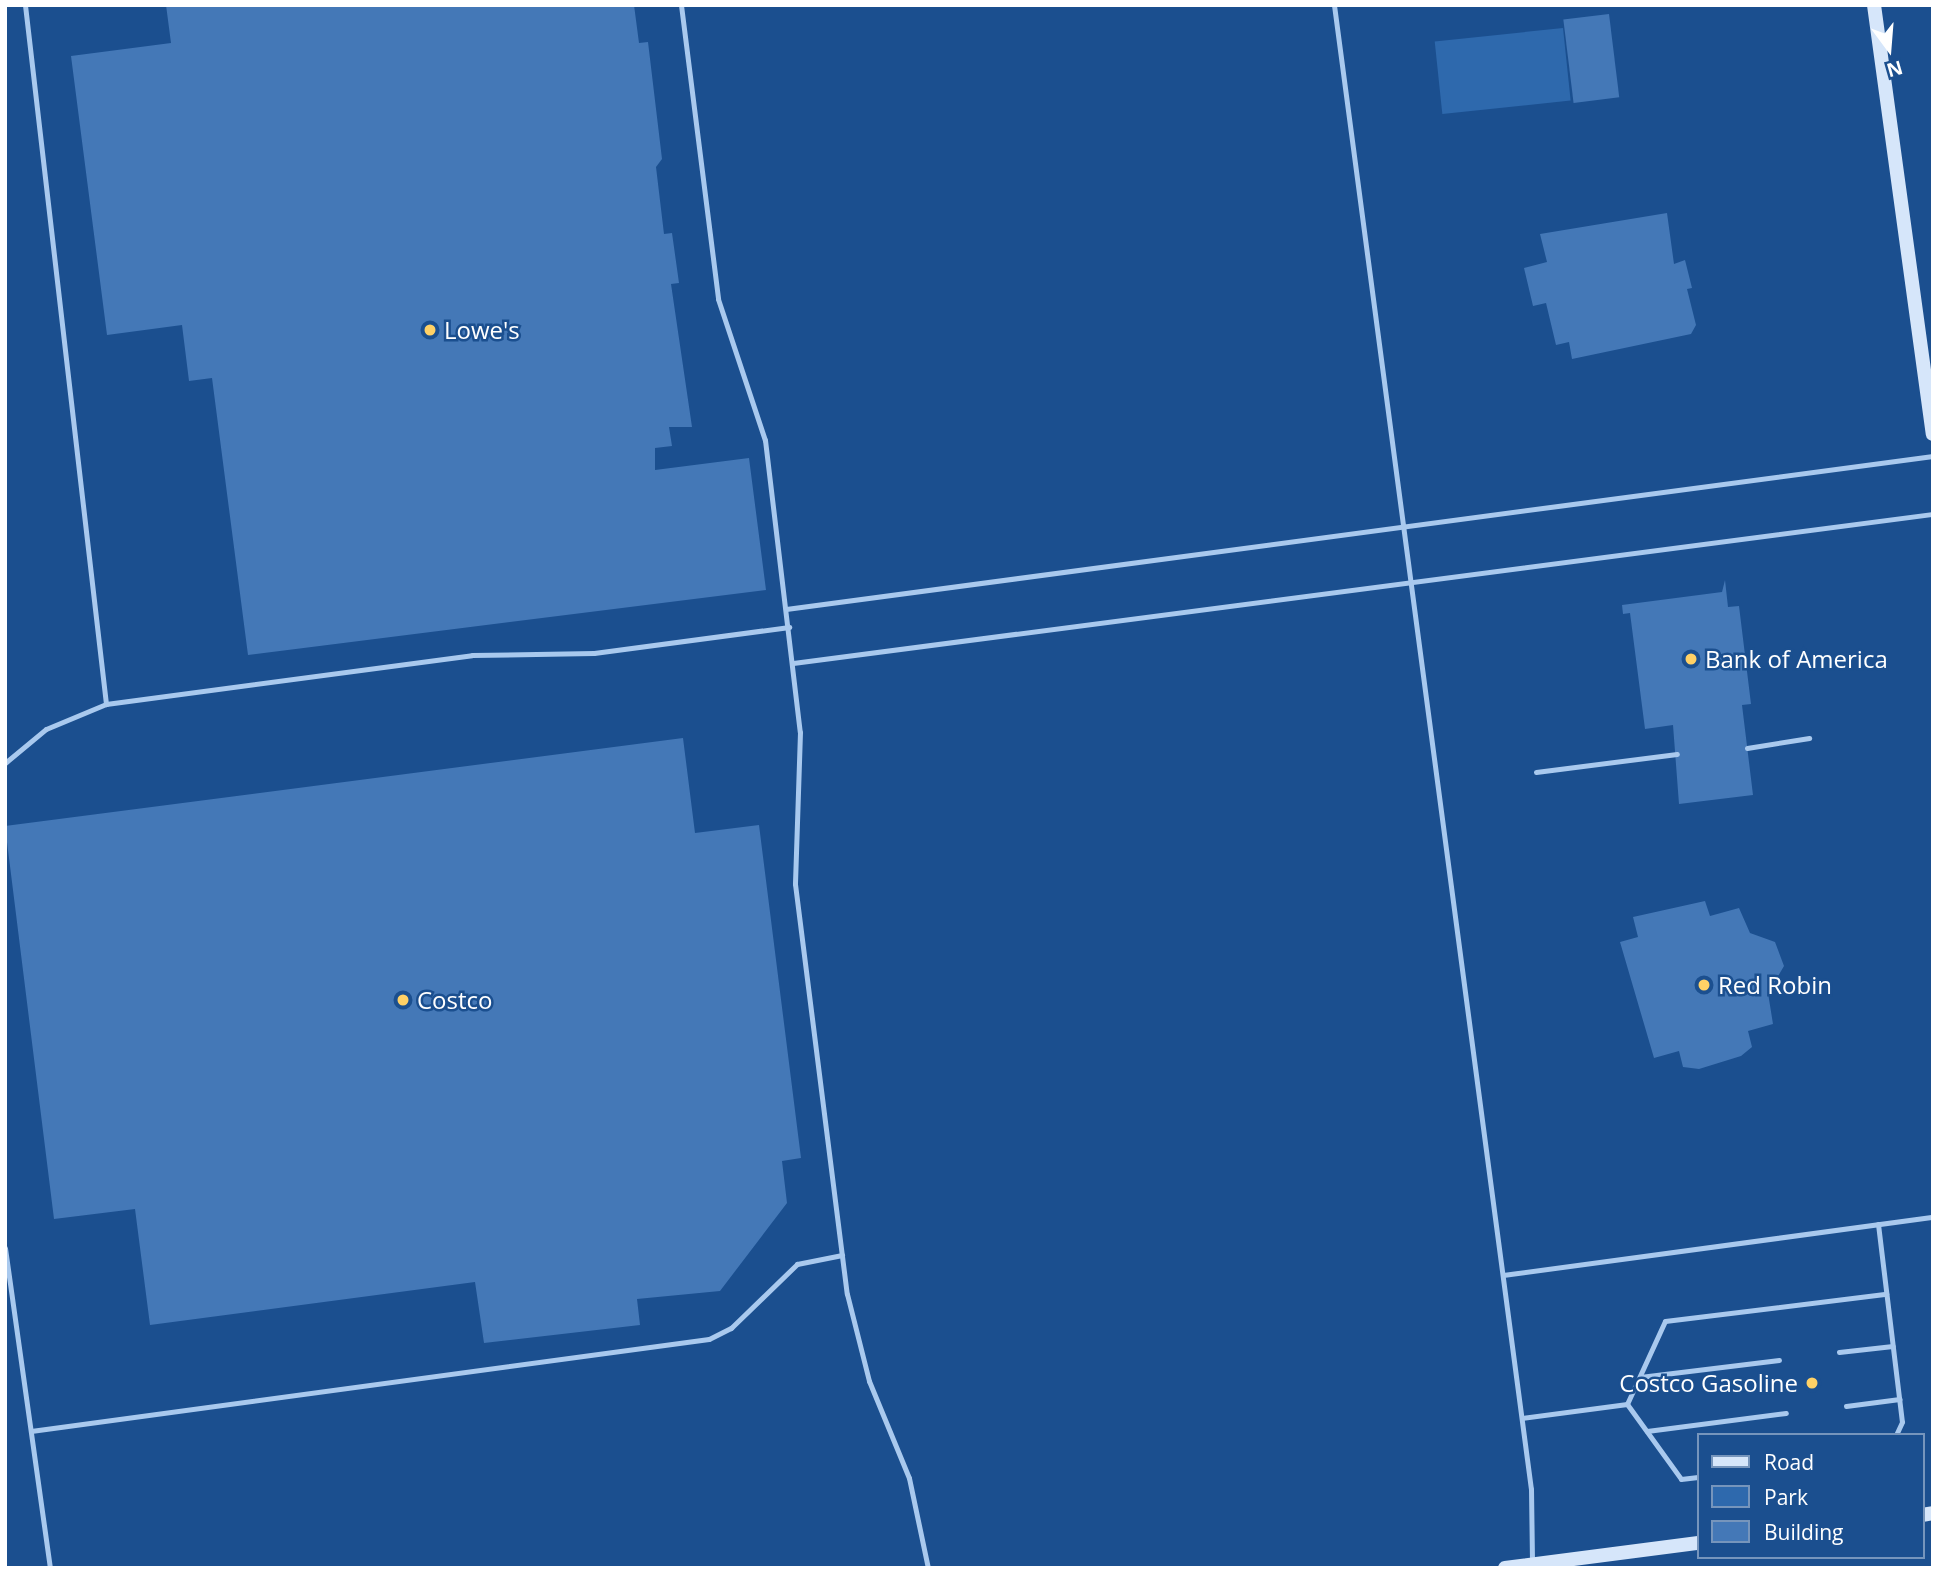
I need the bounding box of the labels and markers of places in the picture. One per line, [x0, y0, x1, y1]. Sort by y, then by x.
place label: Lowe's [444, 316, 520, 344]
marker: Lowe's [422, 322, 438, 338]
place label: Bank of America [1705, 645, 1888, 673]
marker: Bank of America [1683, 651, 1699, 667]
place label: Red Robin [1718, 971, 1832, 999]
marker: Red Robin [1696, 977, 1712, 993]
place label: Costco [417, 986, 492, 1014]
marker: Costco [395, 992, 411, 1008]
place label: Costco Gasoline [1619, 1369, 1798, 1397]
marker: Costco Gasoline [1804, 1375, 1820, 1391]

